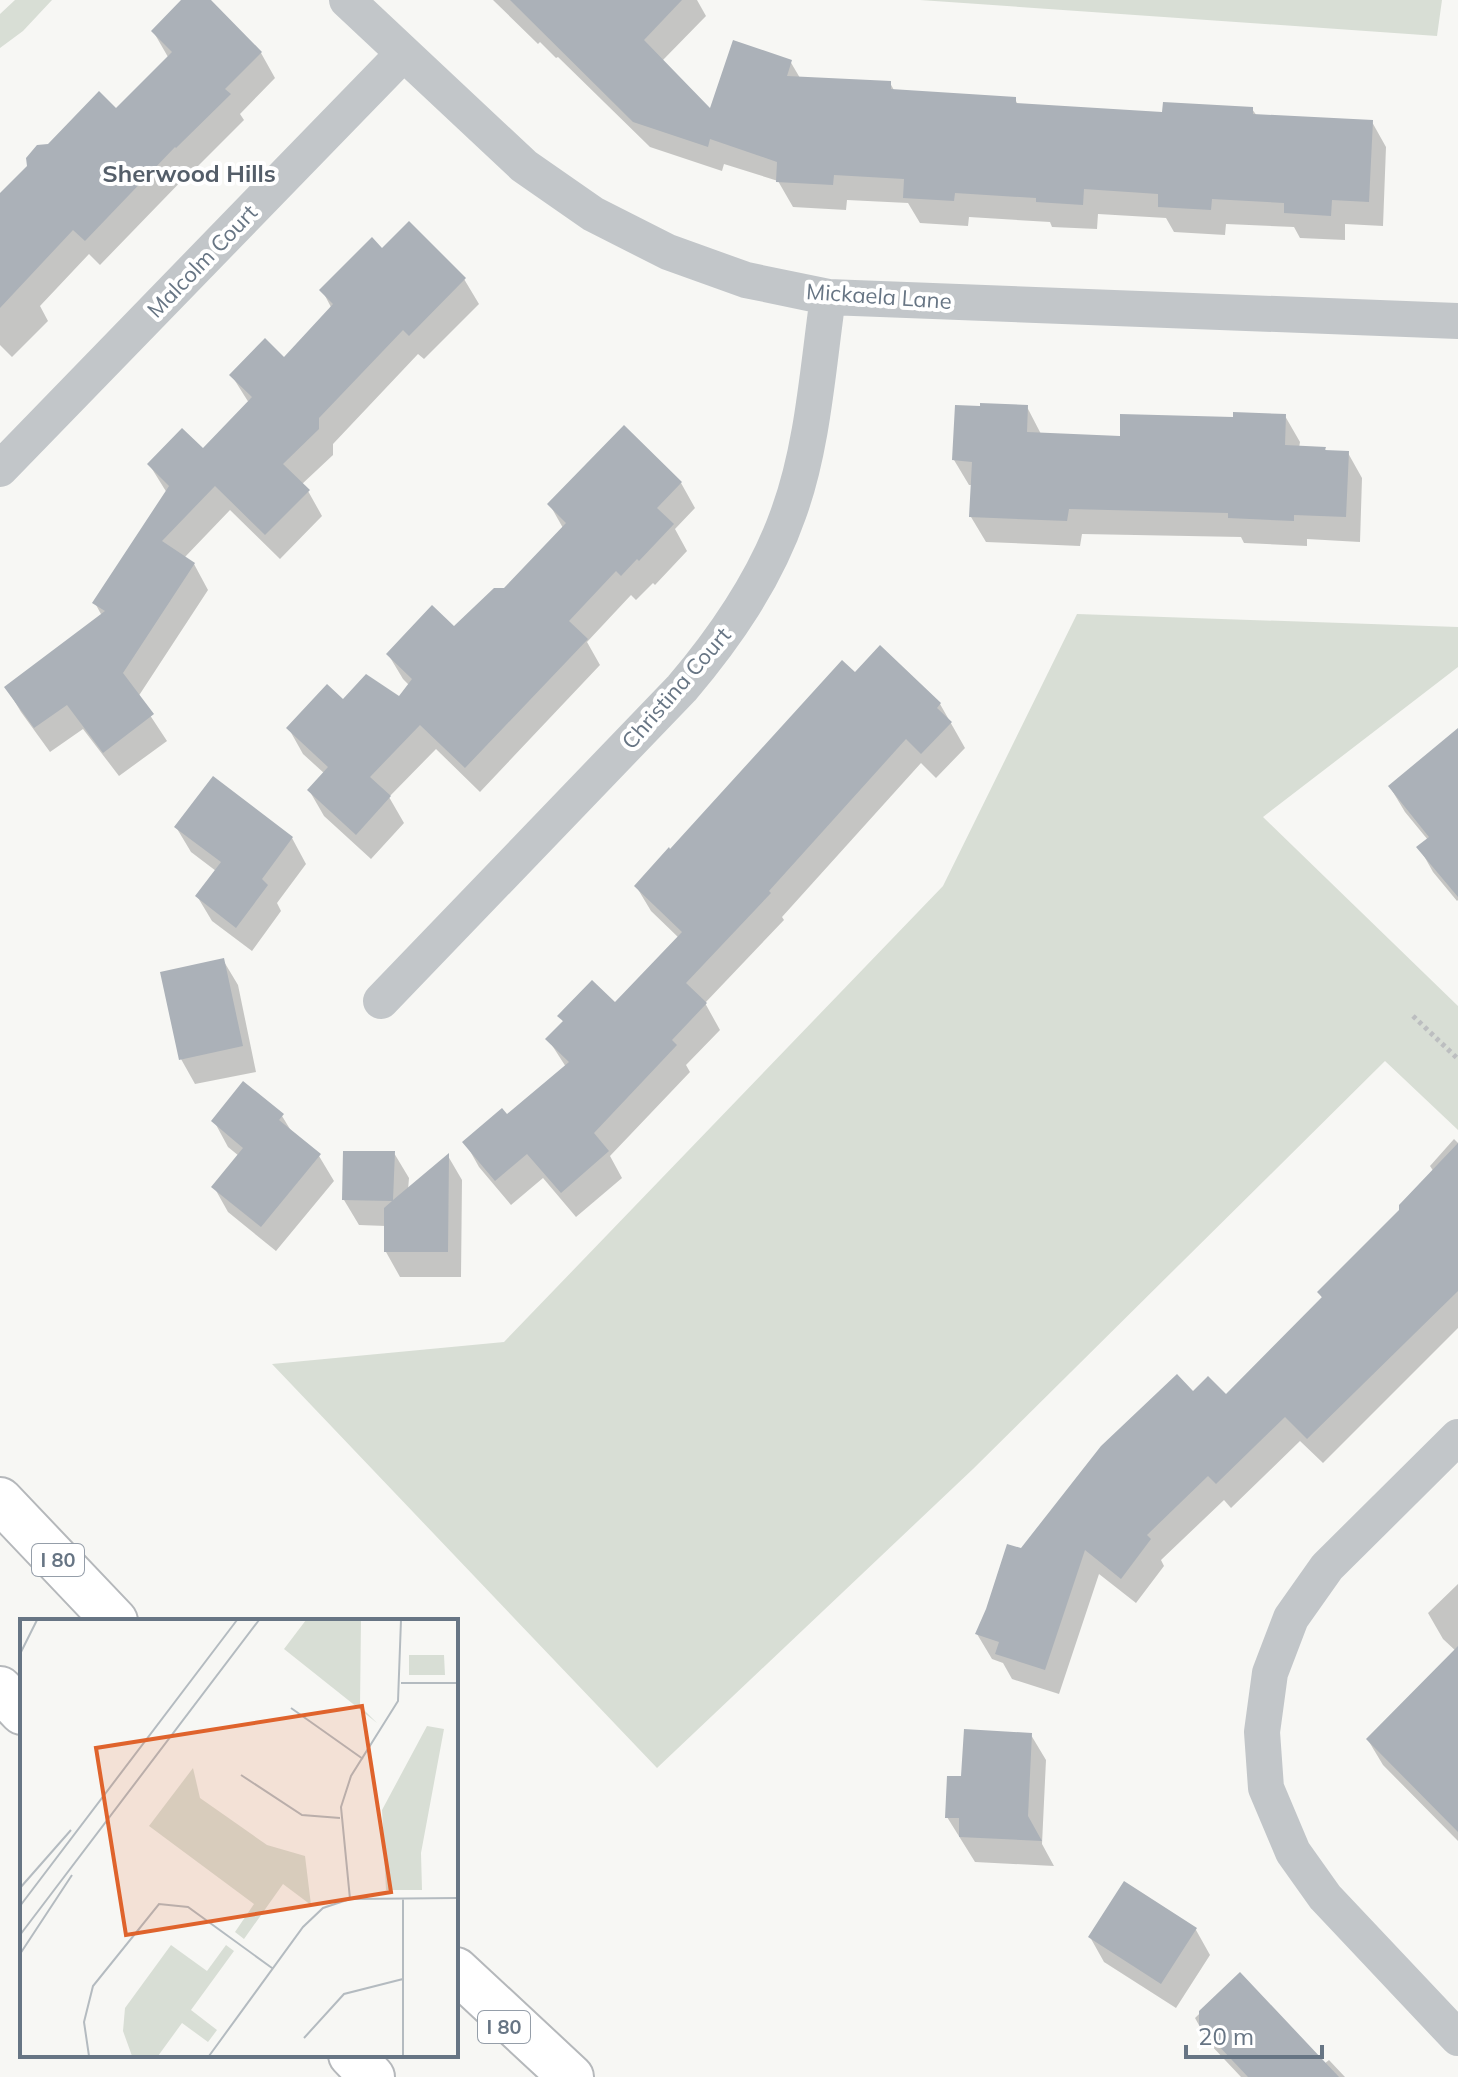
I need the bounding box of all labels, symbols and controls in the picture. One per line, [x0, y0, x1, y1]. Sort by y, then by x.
district label: Sherwood Hills [102, 158, 276, 188]
street label: Malcolm Court [141, 198, 263, 323]
street label: Mickaela Lane [805, 277, 953, 315]
street label: Christina Court [615, 621, 737, 755]
road number: I 80 [32, 1544, 84, 1576]
inset map [20, 1619, 458, 2057]
scale bar [1186, 2009, 1322, 2059]
road number: I 80 [478, 2011, 530, 2043]
text: 20 m [1198, 2021, 1254, 2051]

